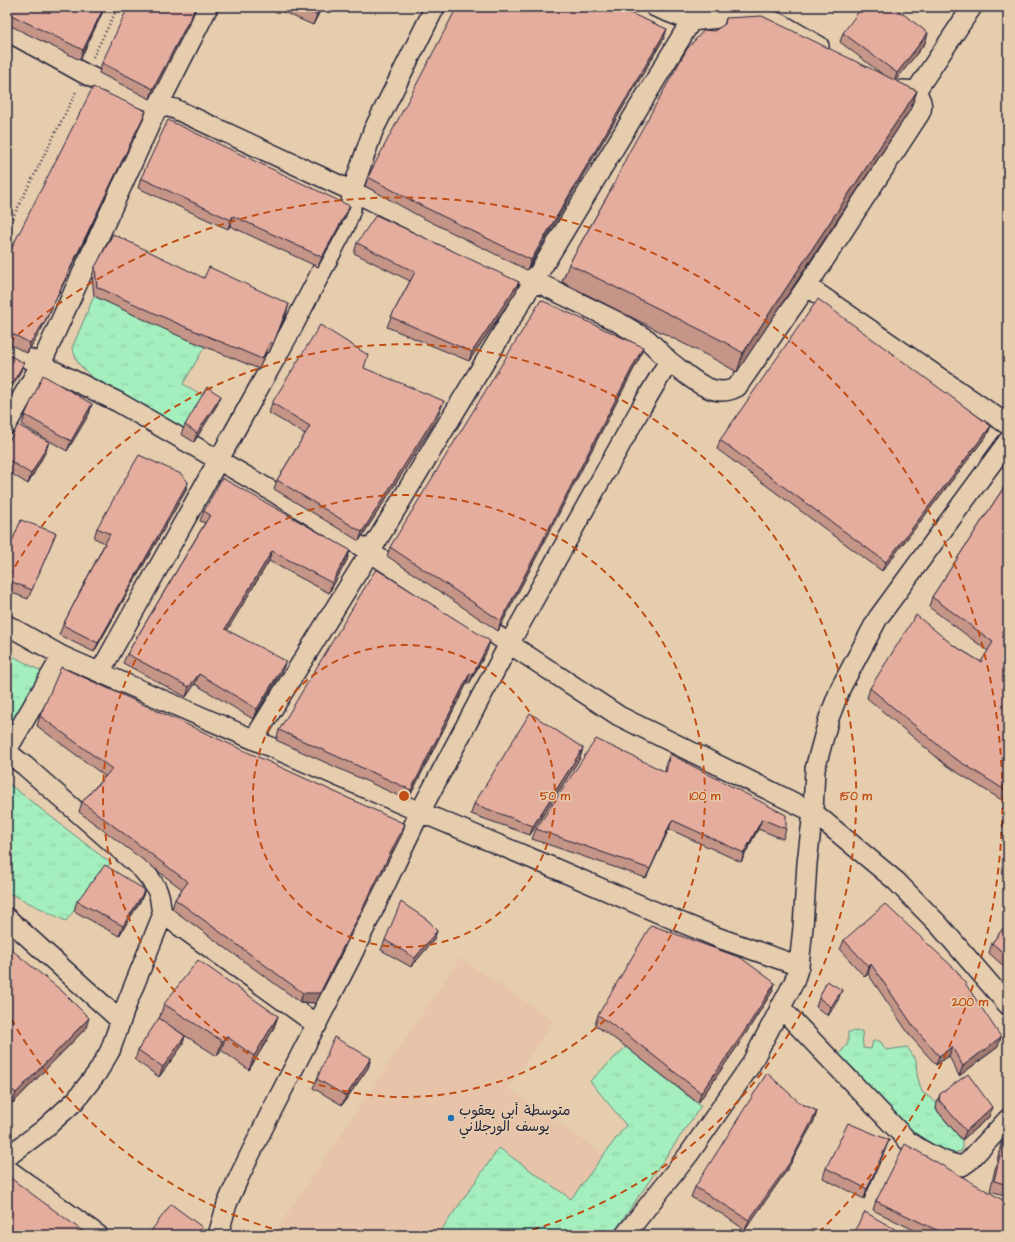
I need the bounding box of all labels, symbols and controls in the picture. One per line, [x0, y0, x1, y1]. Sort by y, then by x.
text: 50 m [540, 788, 571, 805]
text: 100 m [690, 788, 721, 805]
text: 150 m [840, 788, 873, 805]
centre of rings [397, 789, 411, 803]
text: 200 m [951, 994, 989, 1011]
place label: متوسطة أبي يعقوب يوسف الورجلاني [459, 1101, 570, 1139]
marker: متوسطة أبي يعقوب يوسف الورجلاني [446, 1113, 456, 1123]

